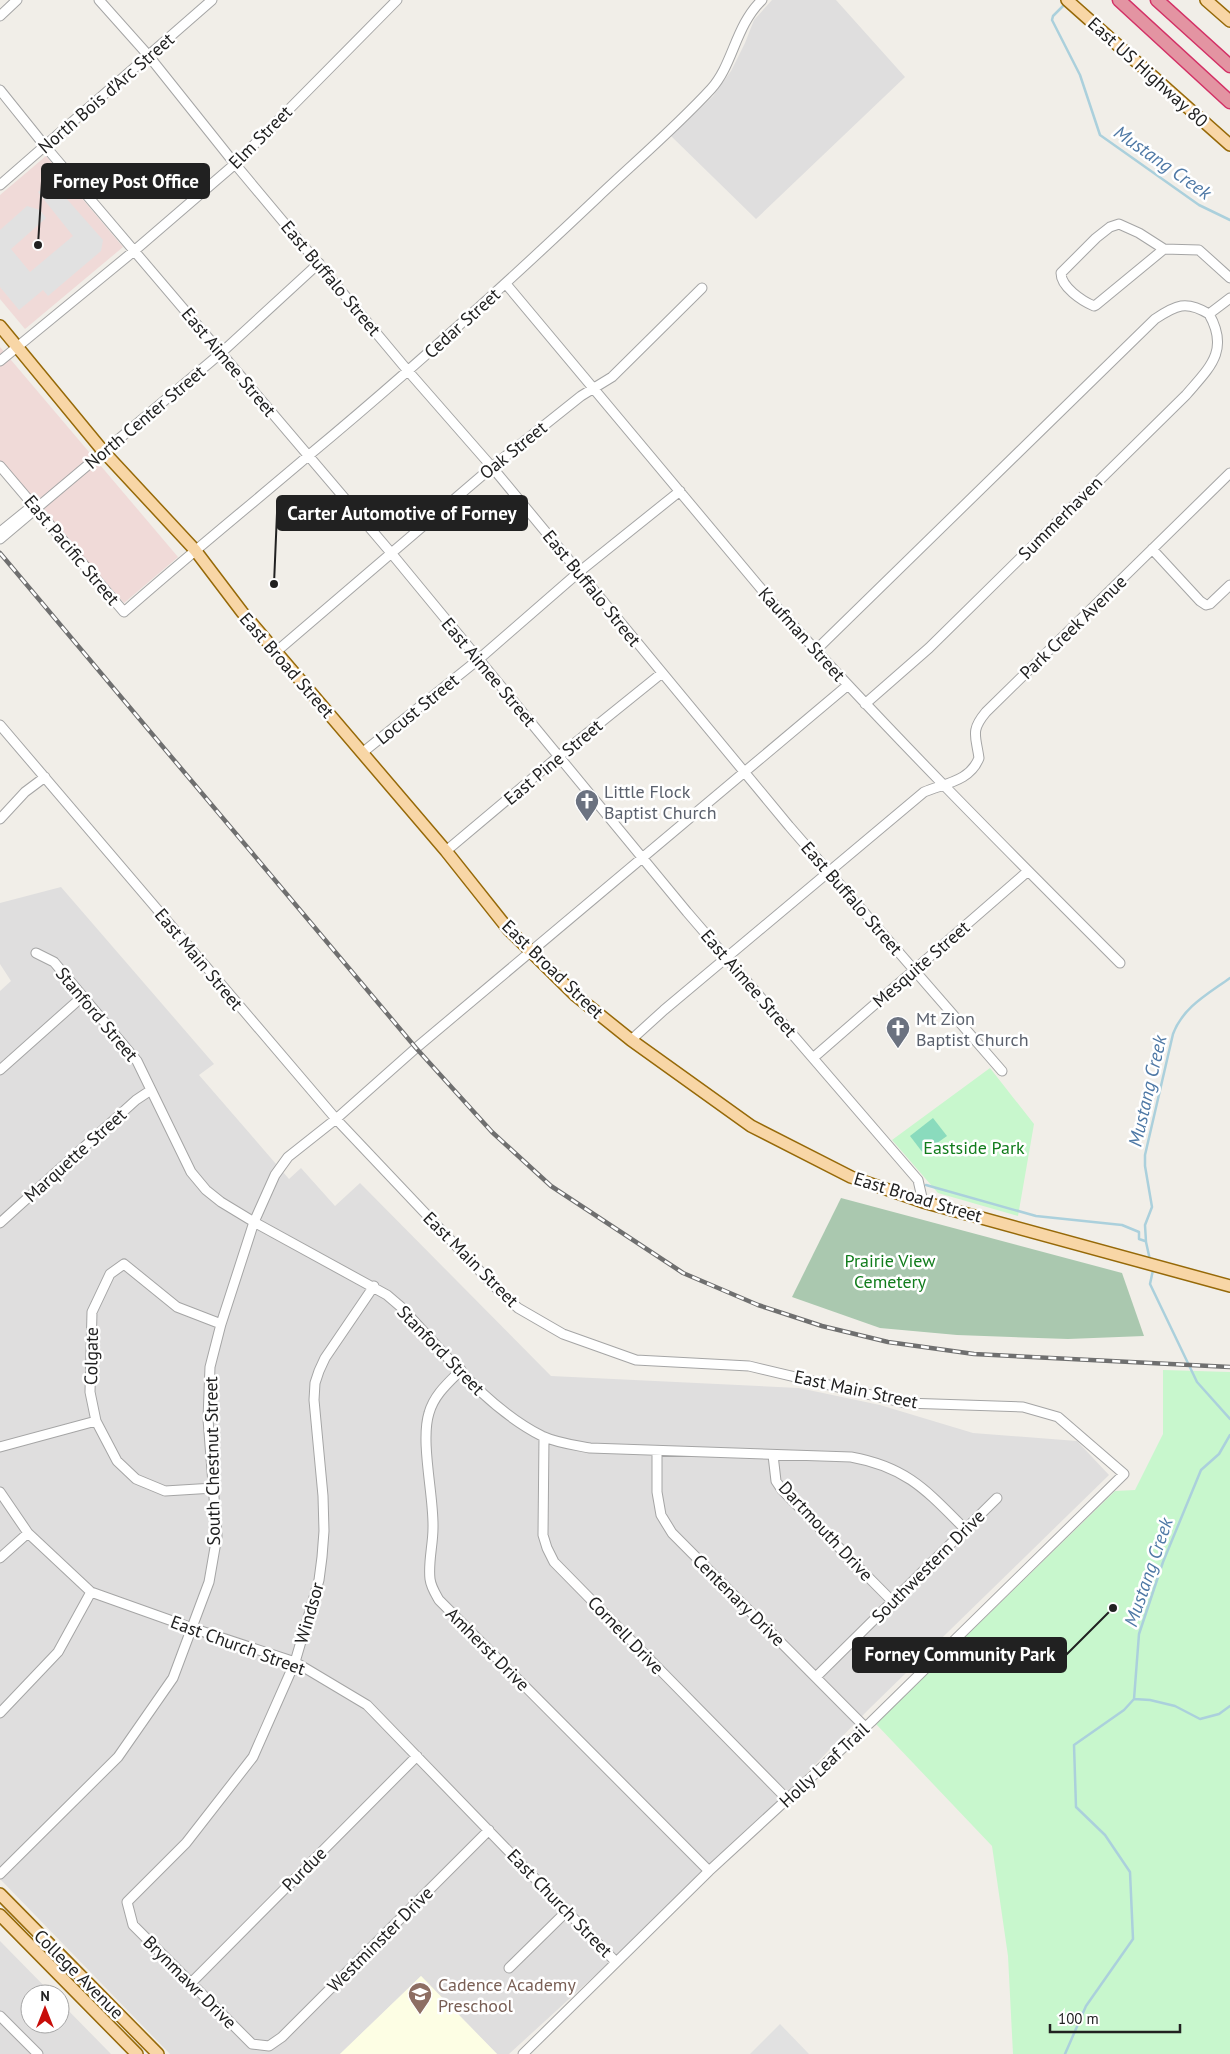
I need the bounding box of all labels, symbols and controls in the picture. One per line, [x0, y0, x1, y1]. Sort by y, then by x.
street label: East US Highway 80 [1083, 12, 1213, 132]
street label: North Bois d’Arc Street [33, 28, 179, 158]
street label: Elm Street [223, 100, 297, 174]
water label: Mustang Creek [1110, 120, 1218, 205]
callout: Forney Post Office [42, 164, 209, 198]
text: Forney Post Office [53, 169, 199, 193]
street label: East Buffalo Street [276, 216, 386, 340]
street label: Cedar Street [419, 283, 505, 363]
street label: East Aimee Street [177, 303, 281, 421]
street label: North Center Street [80, 360, 210, 474]
street label: Oak Street [475, 416, 551, 484]
street label: Summerhaven [1013, 471, 1107, 565]
street label: East Pacific Street [19, 490, 125, 610]
callout: Carter Automotive of Forney [277, 496, 527, 530]
text: Carter Automotive of Forney [287, 501, 518, 525]
street label: East Buffalo Street [538, 525, 646, 651]
street label: Park Creek Avenue [1015, 570, 1131, 684]
street label: Kaufman Street [754, 582, 850, 686]
street label: East Broad Street [235, 607, 339, 723]
street label: East Aimee Street [437, 613, 541, 731]
street label: Locust Street [371, 669, 463, 749]
street label: East Pine Street [499, 714, 607, 810]
place label: Little Flock Baptist Church [604, 780, 717, 824]
church icon: Little Flock Baptist Church [574, 788, 600, 822]
street label: East Buffalo Street [796, 836, 908, 960]
street label: East Main Street [150, 903, 248, 1015]
street label: East Broad Street [497, 915, 609, 1023]
street label: Mesquite Street [868, 916, 974, 1012]
street label: East Aimee Street [696, 924, 802, 1042]
street label: Stanford Street [51, 962, 143, 1066]
place label: Mt Zion Baptist Church [916, 1007, 1029, 1051]
church icon: Mt Zion Baptist Church [885, 1015, 911, 1049]
water label: Mustang Creek [1123, 1032, 1172, 1149]
street label: Marquette Street [19, 1103, 131, 1207]
park label: Eastside Park [923, 1136, 1025, 1159]
street label: East Broad Street [851, 1167, 985, 1227]
street label: East Main Street [418, 1206, 524, 1312]
park label: Prairie View Cemetery [845, 1249, 936, 1293]
street label: Stanford Street [392, 1300, 490, 1400]
street label: Colgate [79, 1327, 103, 1385]
street label: East Main Street [792, 1365, 920, 1413]
street label: South Chestnut Street [199, 1376, 225, 1546]
street label: Dartmouth Drive [774, 1476, 878, 1586]
street label: Southwestern Drive [867, 1505, 989, 1627]
water label: Mustang Creek [1118, 1513, 1178, 1630]
street label: Centenary Drive [688, 1549, 790, 1651]
street label: Windsor [289, 1580, 329, 1646]
street label: Cornell Drive [583, 1591, 669, 1679]
street label: Amherst Drive [441, 1602, 535, 1696]
street label: East Church Street [167, 1610, 309, 1680]
callout: Forney Community Park [853, 1638, 1066, 1672]
text: Forney Community Park [865, 1642, 1056, 1666]
street label: Holly Leaf Trail [774, 1717, 874, 1812]
street label: Purdue [277, 1842, 331, 1896]
street label: East Church Street [502, 1844, 618, 1962]
street label: Westminster Drive [322, 1881, 438, 1997]
street label: College Avenue [29, 1924, 129, 2024]
street label: Brynmawr Drive [138, 1930, 242, 2034]
place label: Cadence Academy Preschool [438, 1973, 576, 2017]
school or university icon: Cadence Academy Preschool [407, 1981, 433, 2015]
north arrow [20, 1984, 70, 2034]
text: N [40, 1987, 50, 2005]
scale bar [1050, 2002, 1180, 2034]
text: 100 m [1058, 2009, 1099, 2028]

